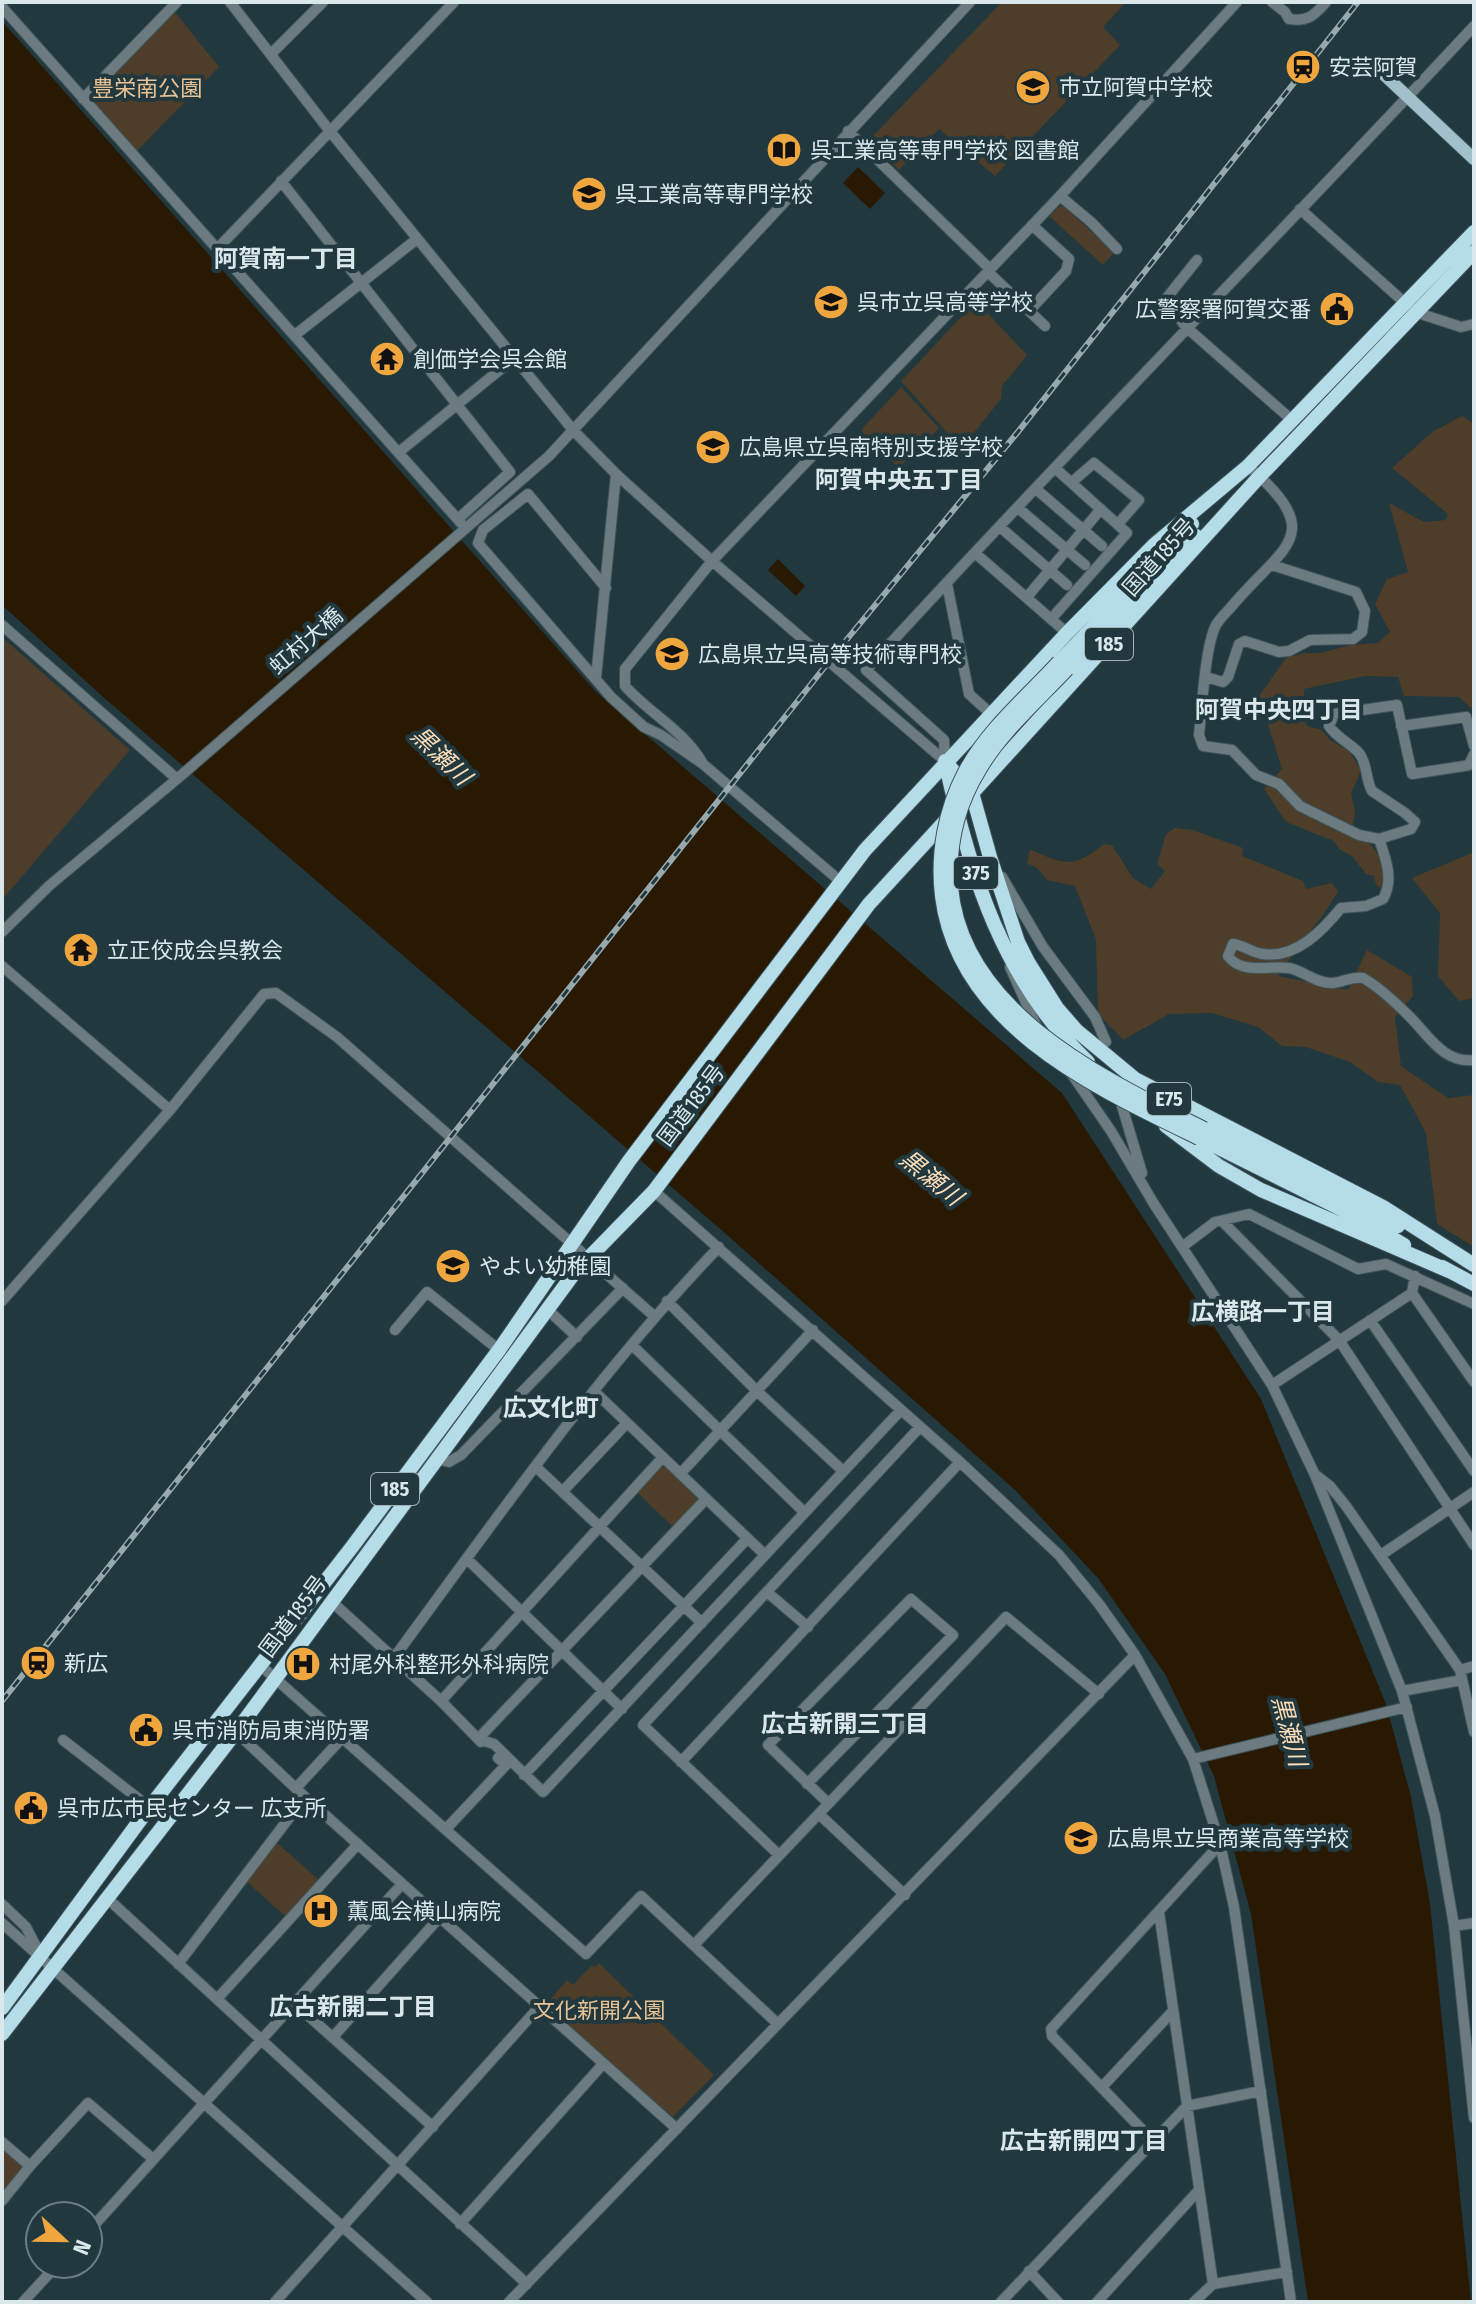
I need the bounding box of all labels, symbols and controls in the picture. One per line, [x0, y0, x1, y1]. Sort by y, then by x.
station icon: 安芸阿賀 [1284, 48, 1322, 86]
place label: 安芸阿賀 [1329, 54, 1417, 81]
school or university icon: 市立阿賀中学校 [1014, 68, 1052, 106]
place label: 市立阿賀中学校 [1059, 74, 1213, 101]
park label: 豊栄南公園 [92, 75, 202, 102]
library icon: 呉工業高等専門学校 図書館 [765, 131, 803, 169]
place label: 呉工業高等専門学校 図書館 [810, 137, 1079, 164]
school or university icon: 呉工業高等専門学校 [570, 175, 608, 213]
place label: 呉工業高等専門学校 [615, 181, 813, 208]
district label: 阿賀南一丁目 [214, 245, 358, 273]
school or university icon: 呉市立呉高等学校 [812, 283, 850, 321]
place label: 呉市立呉高等学校 [857, 289, 1033, 316]
public building icon: 広警察署阿賀交番 [1318, 290, 1356, 328]
place label: 広警察署阿賀交番 [1135, 296, 1311, 323]
temple icon: 創価学会呉会館 [368, 340, 406, 378]
place label: 創価学会呉会館 [413, 346, 567, 373]
school or university icon: 広島県立呉南特別支援学校 [694, 428, 732, 466]
place label: 広島県立呉南特別支援学校 [739, 434, 1003, 461]
district label: 阿賀中央五丁目 [815, 466, 983, 494]
street label: 国道185号 [1117, 512, 1201, 602]
street label: 虹村大橋 [264, 602, 348, 680]
road number: 185 [1085, 628, 1133, 660]
school or university icon: 広島県立呉高等技術専門校 [653, 635, 691, 673]
place label: 広島県立呉高等技術専門校 [698, 641, 962, 668]
district label: 阿賀中央四丁目 [1195, 696, 1363, 724]
water label: 黒瀬川 [405, 721, 479, 793]
road number: 375 [954, 857, 998, 889]
temple icon: 立正佼成会呉教会 [62, 931, 100, 969]
place label: 立正佼成会呉教会 [107, 937, 283, 964]
street label: 国道185号 [651, 1059, 731, 1151]
road number: E75 [1147, 1083, 1191, 1115]
water label: 黒瀬川 [894, 1144, 970, 1213]
school or university icon: やよい幼稚園 [434, 1247, 472, 1285]
place label: やよい幼稚園 [479, 1253, 611, 1280]
district label: 広横路一丁目 [1191, 1298, 1335, 1326]
district label: 広文化町 [503, 1394, 599, 1422]
road number: 185 [371, 1473, 419, 1505]
street label: 国道185号 [253, 1570, 333, 1662]
station icon: 新広 [19, 1644, 57, 1682]
hospital icon: 村尾外科整形外科病院 [284, 1645, 322, 1683]
place label: 新広 [64, 1650, 108, 1677]
place label: 村尾外科整形外科病院 [329, 1651, 549, 1678]
water label: 黒瀬川 [1266, 1693, 1313, 1772]
district label: 広古新開三丁目 [761, 1710, 929, 1738]
public building icon: 呉市消防局東消防署 [127, 1711, 165, 1749]
place label: 呉市消防局東消防署 [172, 1717, 370, 1744]
public building icon: 呉市広市民センター 広支所 [12, 1789, 50, 1827]
place label: 呉市広市民センター 広支所 [57, 1795, 326, 1822]
school or university icon: 広島県立呉商業高等学校 [1062, 1819, 1100, 1857]
place label: 広島県立呉商業高等学校 [1107, 1825, 1349, 1852]
hospital icon: 薫風会横山病院 [302, 1892, 340, 1930]
place label: 薫風会横山病院 [347, 1898, 501, 1925]
district label: 広古新開二丁目 [269, 1993, 437, 2021]
park label: 文化新開公園 [533, 1997, 665, 2024]
district label: 広古新開四丁目 [1000, 2127, 1168, 2155]
north arrow [24, 2200, 104, 2280]
text: N [67, 2236, 97, 2258]

